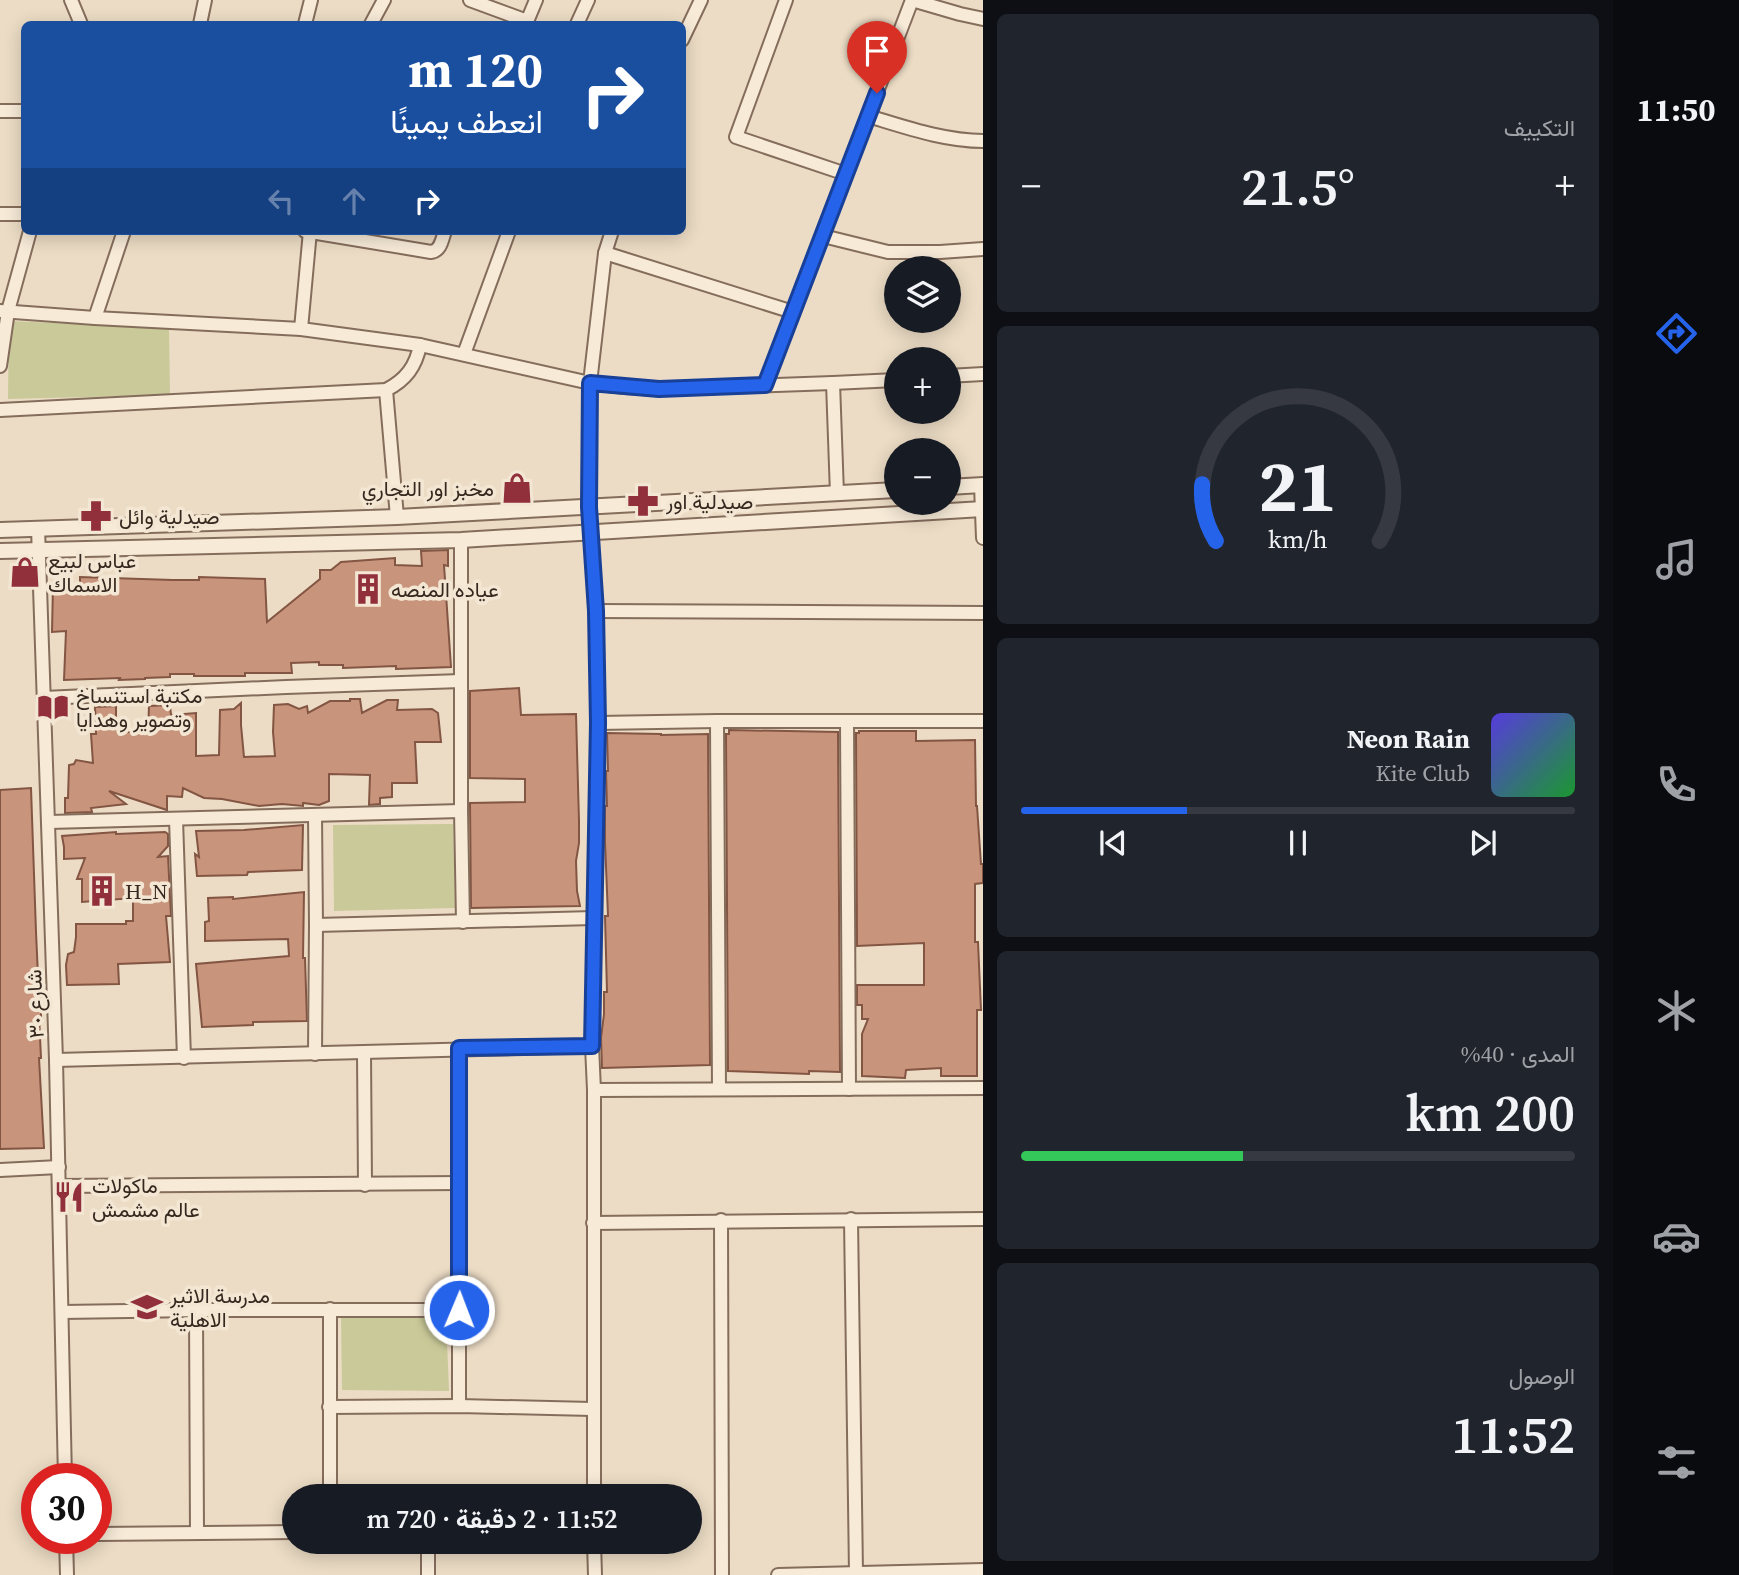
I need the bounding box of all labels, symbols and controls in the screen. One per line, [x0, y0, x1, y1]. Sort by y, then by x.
pin [847, 21, 907, 93]
icon: arrive [858, 32, 896, 70]
text: 120 m [408, 36, 543, 103]
icon: right [567, 49, 658, 140]
text: 11:50 [1637, 88, 1716, 132]
text: انعطف يمينًا [390, 100, 543, 144]
text: التكييف [1504, 112, 1575, 144]
text: 21.5° [1241, 151, 1355, 222]
text: − [1021, 160, 1041, 212]
text: + [1555, 160, 1575, 212]
icon: left [262, 182, 300, 220]
icon: ahead [335, 182, 373, 220]
icon: right [408, 182, 446, 220]
map controls [884, 256, 961, 515]
button: layers [884, 256, 961, 333]
icon: directions [1652, 309, 1701, 358]
button: + [884, 347, 961, 424]
text: 21 [1259, 437, 1337, 536]
button: − [884, 438, 961, 515]
shop icon: مخبز اور التجاري [500, 471, 534, 505]
place label: مخبز اور التجاري [362, 474, 494, 506]
pharmacy icon: صيدلية اور [626, 484, 660, 518]
place label: صيدلية اور [665, 487, 753, 516]
pharmacy icon: صيدلية وائل [79, 499, 113, 533]
place label: صيدلية وائل [119, 502, 220, 531]
text: km/h [1268, 522, 1328, 556]
icon: music [1652, 535, 1701, 584]
place label: عباس لبيع الاسماك [48, 546, 136, 599]
shop icon: عباس لبيع الاسماك [8, 555, 42, 589]
building icon: عياده المنصه [351, 572, 385, 606]
place label: عياده المنصه [391, 575, 499, 604]
place label: مكتبة استنساخ وتصوير وهدايا [76, 681, 202, 734]
library icon: مكتبة استنساخ وتصوير وهدايا [36, 690, 70, 724]
text: Neon Rain [1347, 721, 1470, 757]
text: Kite Club [1375, 757, 1470, 789]
icon: phone [1652, 760, 1701, 809]
icon: previous [1094, 824, 1132, 862]
icon: pause [1279, 824, 1317, 862]
icon: next [1464, 824, 1502, 862]
building icon: H_N [85, 874, 119, 908]
place label: H_N [125, 877, 168, 906]
street label: شارع ٣٠ [19, 969, 51, 1039]
icon: climate [1652, 986, 1701, 1035]
text: المدى · 40% [1461, 1038, 1575, 1070]
text: 200 km [1406, 1077, 1575, 1148]
place label: ماكولات عالم مشمش [92, 1171, 200, 1224]
restaurant icon: ماكولات عالم مشمش [52, 1180, 86, 1214]
icon: car [1652, 1212, 1701, 1261]
position arrow [422, 1273, 496, 1347]
place label: مدرسة الاثير الاهلية [169, 1281, 270, 1334]
school or university icon: مدرسة الاثير الاهلية [130, 1290, 164, 1324]
text: الوصول [1509, 1360, 1575, 1392]
text: 11:52 [1451, 1399, 1575, 1470]
icon: filters [1652, 1438, 1701, 1487]
speed limit sign: 30 [21, 1463, 112, 1554]
text: 11:52 · 2 دقيقة · 720 m [366, 1501, 618, 1537]

